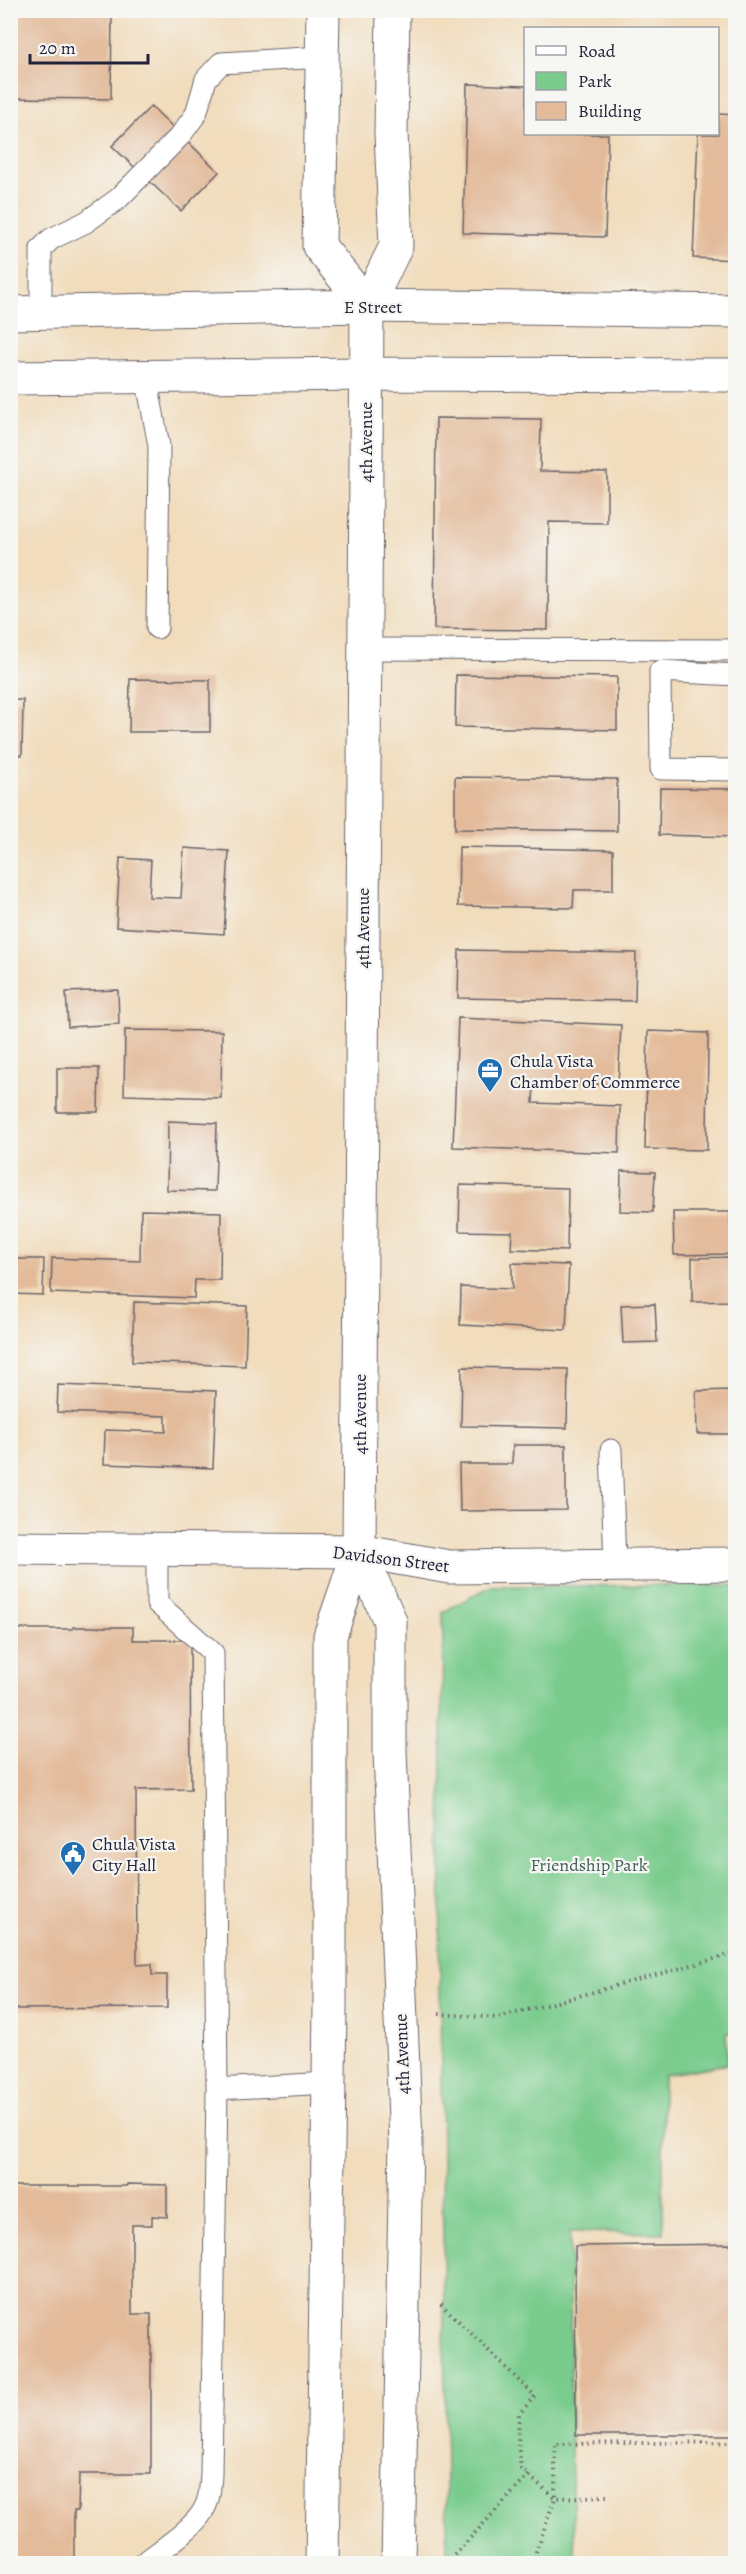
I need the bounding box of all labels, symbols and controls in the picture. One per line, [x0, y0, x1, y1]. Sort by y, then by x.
scale bar [30, 27, 148, 65]
legend [524, 27, 719, 135]
text: 20 m [39, 36, 76, 60]
text: Road [578, 39, 616, 63]
text: Park [578, 69, 612, 93]
text: Building [578, 99, 642, 123]
street label: E Street [344, 295, 402, 319]
street label: 4th Avenue [354, 402, 378, 482]
street label: 4th Avenue [351, 888, 375, 968]
place label: Chula Vista Chamber of Commerce [510, 1049, 680, 1094]
office icon: Chula Vista Chamber of Commerce [475, 1056, 505, 1094]
street label: 4th Avenue [348, 1374, 372, 1454]
street label: Davidson Street [331, 1540, 451, 1578]
place label: Chula Vista City Hall [92, 1832, 176, 1877]
public building icon: Chula Vista City Hall [58, 1839, 88, 1877]
park label: Friendship Park [530, 1853, 648, 1877]
street label: 4th Avenue [389, 2013, 415, 2095]

